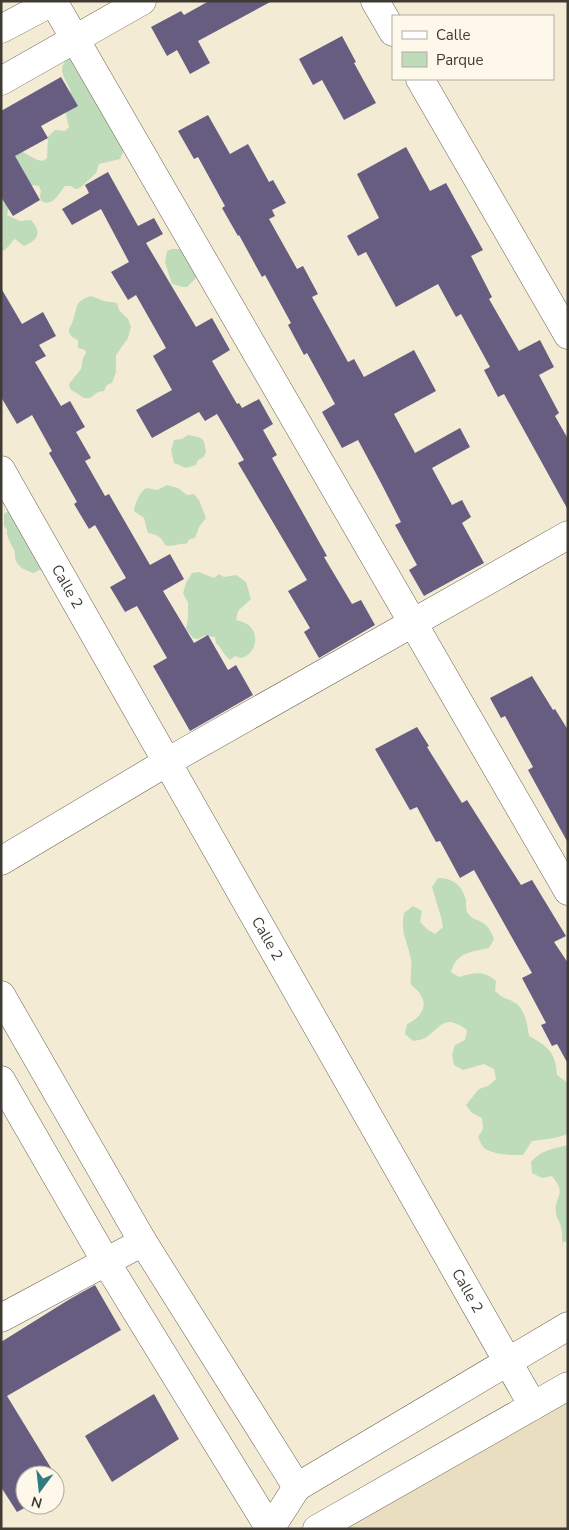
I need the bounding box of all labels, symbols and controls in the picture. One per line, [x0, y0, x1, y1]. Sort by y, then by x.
legend [392, 15, 554, 80]
text: Calle [436, 25, 471, 45]
text: Parque [436, 50, 484, 70]
street label: Calle 2 [47, 561, 88, 612]
street label: Calle 2 [247, 913, 288, 964]
street label: Calle 2 [447, 1265, 488, 1316]
north arrow [15, 1465, 65, 1515]
text: N [29, 1492, 44, 1513]

